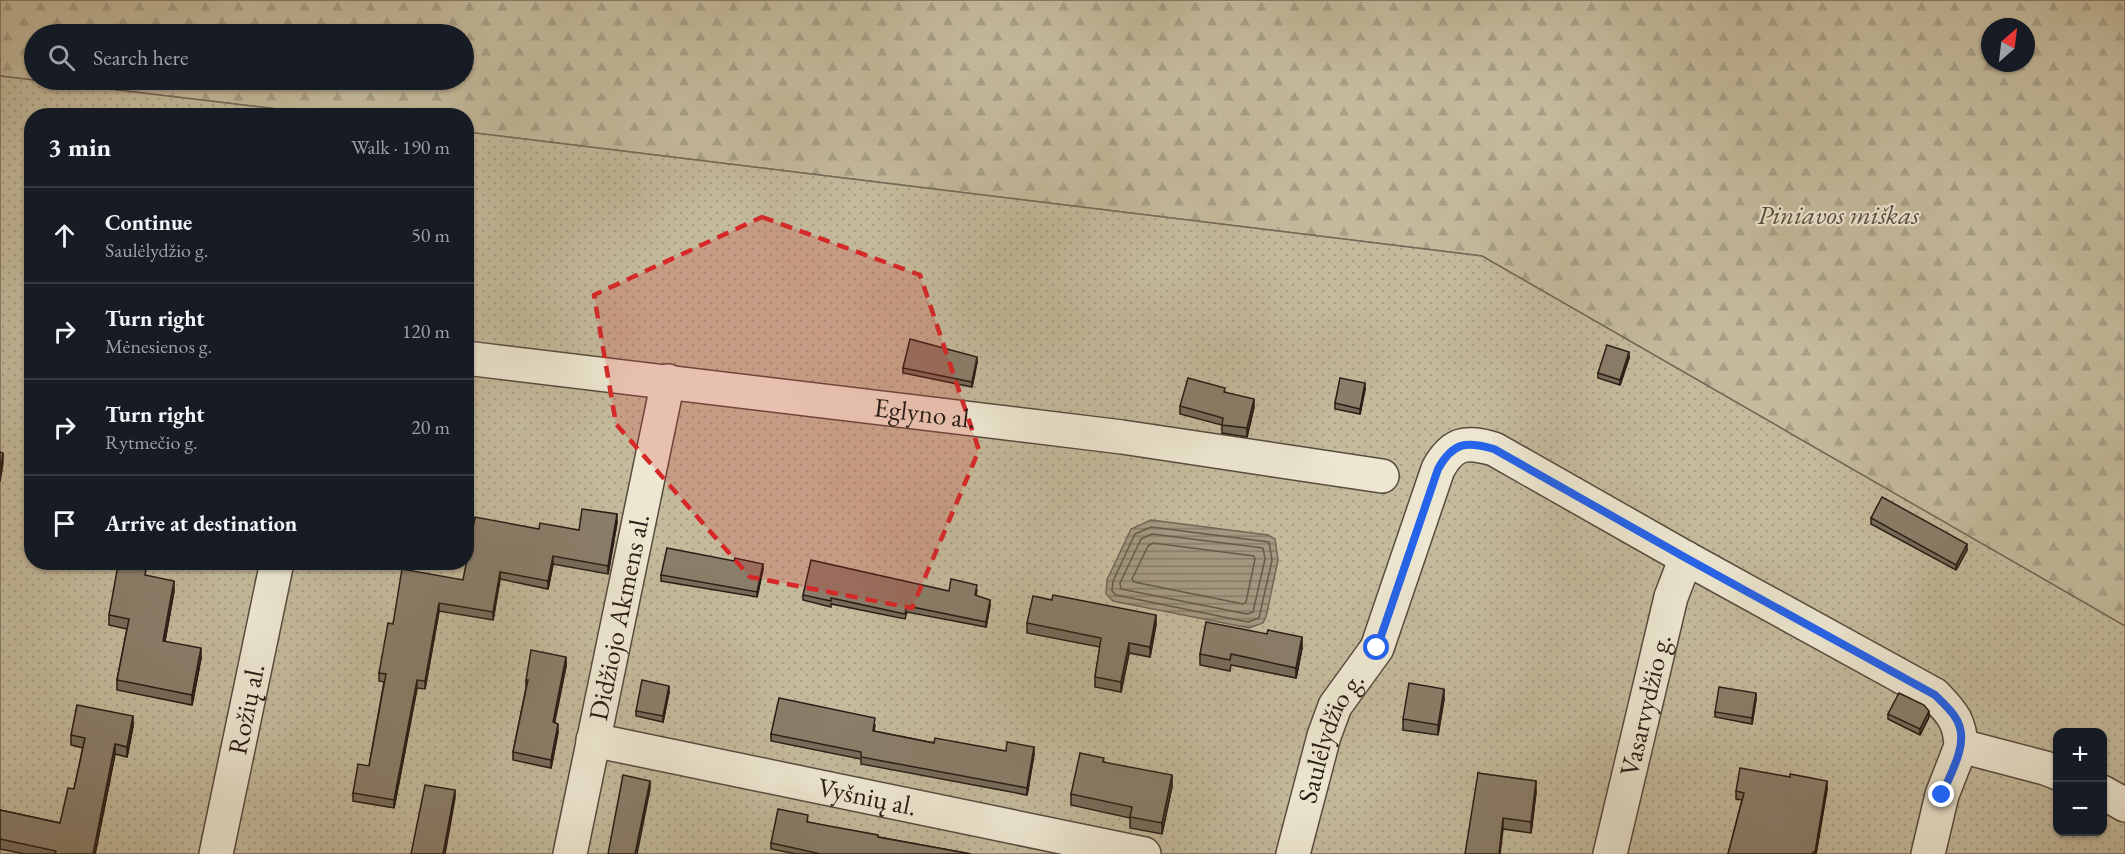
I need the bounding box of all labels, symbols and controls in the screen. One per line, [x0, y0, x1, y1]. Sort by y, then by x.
north arrow [1981, 18, 2035, 72]
search box [24, 24, 474, 90]
icon: search [45, 41, 78, 74]
text: Search here [93, 43, 188, 72]
text: 3 min [48, 130, 111, 164]
text: Walk · 190 m [351, 134, 450, 160]
park label: Piniavos miškas [1757, 197, 1919, 232]
text: Continue [105, 208, 192, 237]
icon: ahead [48, 219, 81, 252]
text: 50 m [411, 222, 450, 248]
text: Saulėlydžio g. [105, 237, 208, 263]
text: Turn right [105, 304, 204, 333]
icon: right [48, 315, 81, 348]
text: 120 m [402, 318, 450, 344]
text: Mėnesienos g. [105, 333, 212, 359]
street label: Eglyno al. [872, 389, 977, 436]
text: Turn right [105, 400, 204, 429]
icon: right [48, 411, 81, 444]
text: 20 m [411, 414, 450, 440]
text: Rytmečio g. [105, 429, 198, 455]
icon: arrive [48, 507, 81, 540]
text: Arrive at destination [105, 509, 297, 538]
street label: Didžiojo Akmens al. [580, 510, 657, 724]
street label: Vasarvydžio g. [1611, 630, 1679, 780]
route start [1363, 634, 1389, 660]
street label: Rožių al. [219, 660, 272, 758]
street label: Saulėlydžio g. [1289, 664, 1372, 807]
map controls [2053, 728, 2107, 836]
button: + [2053, 728, 2107, 782]
street label: Vyšnių al. [815, 769, 920, 824]
route end [1928, 781, 1954, 807]
button: − [2053, 782, 2107, 836]

